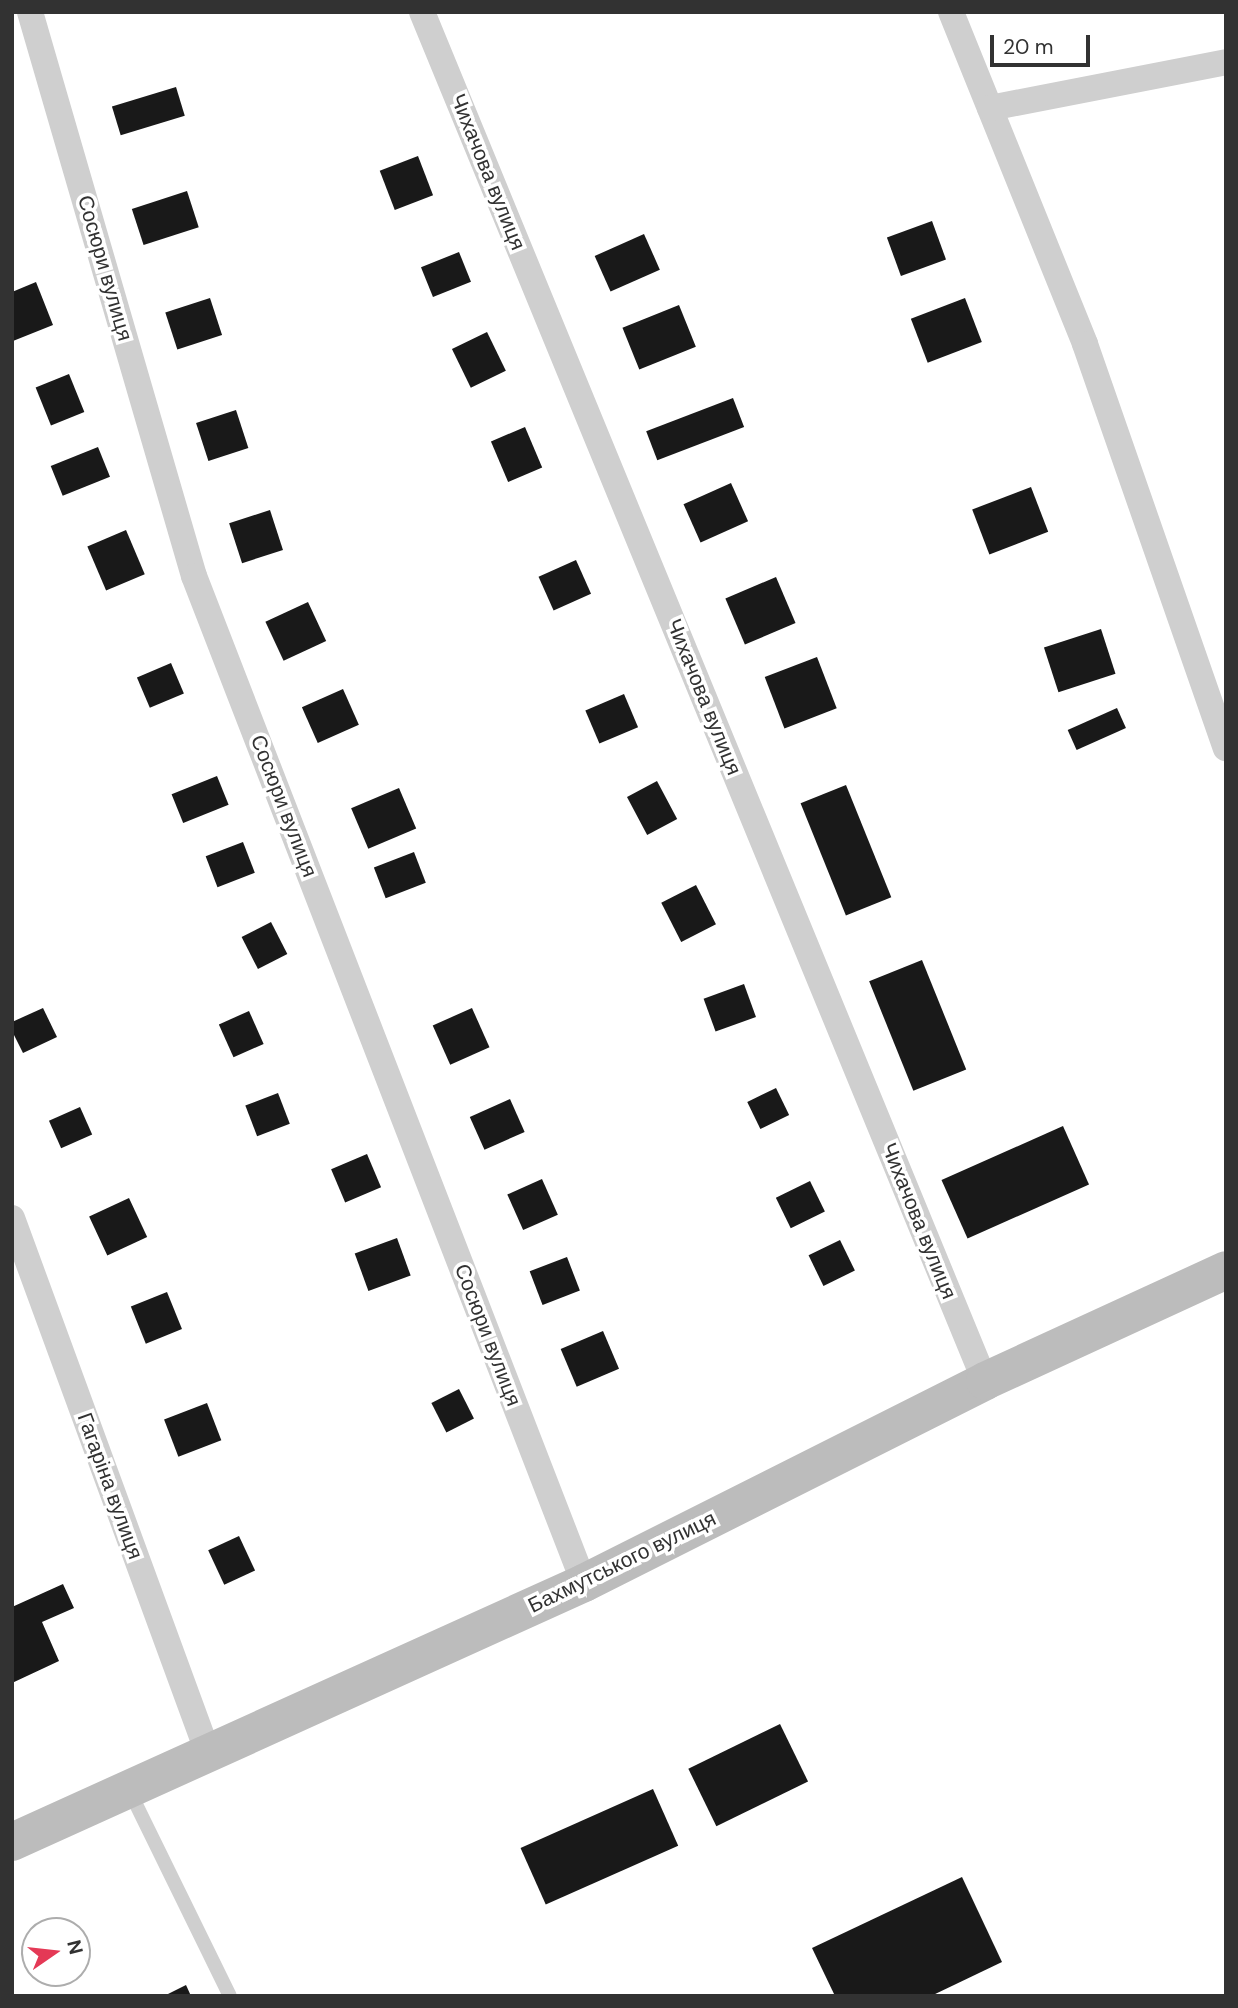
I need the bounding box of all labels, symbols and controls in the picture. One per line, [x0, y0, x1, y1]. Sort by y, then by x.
scale bar [993, 21, 1093, 65]
text: 20 m [1003, 33, 1054, 61]
street label: Чихачова вулиця [445, 90, 531, 254]
street label: Сосюри вулиця [72, 192, 138, 344]
street label: Чихачова вулиця [661, 615, 747, 779]
street label: Сосюри вулиця [245, 731, 323, 881]
street label: Чихачова вулиця [876, 1139, 962, 1303]
street label: Сосюри вулиця [449, 1260, 527, 1410]
street label: Гагаріна вулиця [72, 1409, 148, 1563]
street label: Бахмутського вулиця [524, 1506, 720, 1618]
north arrow [21, 1917, 91, 1987]
text: N [61, 1938, 89, 1957]

